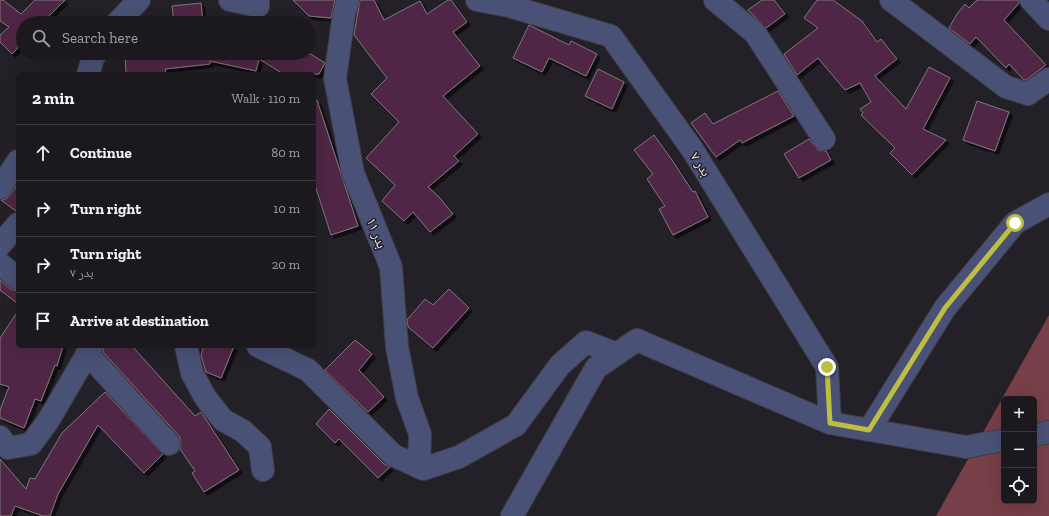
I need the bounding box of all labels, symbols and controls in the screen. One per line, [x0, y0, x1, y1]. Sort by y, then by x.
search box [16, 16, 316, 60]
icon: search [30, 27, 52, 49]
text: Search here [62, 29, 138, 47]
text: 2 min [32, 88, 74, 108]
text: Walk · 110 m [232, 91, 300, 106]
icon: ahead [32, 142, 54, 164]
text: Continue [70, 144, 132, 162]
text: 80 m [271, 145, 300, 160]
street label: بدر ۷ [687, 149, 715, 180]
icon: right [32, 198, 54, 220]
text: Turn right [70, 200, 141, 218]
text: 10 m [273, 201, 300, 216]
route start [1006, 214, 1024, 232]
street label: بدر ۱۱ [363, 215, 390, 251]
text: Turn right [70, 245, 141, 263]
icon: right [32, 254, 54, 276]
text: 20 m [272, 257, 300, 272]
text: بدر ۷ [70, 265, 94, 280]
icon: arrive [32, 310, 54, 332]
text: Arrive at destination [70, 312, 209, 330]
route end [818, 358, 836, 376]
map controls [1001, 396, 1037, 504]
button: + [1001, 396, 1037, 432]
button: − [1001, 432, 1037, 468]
button: locate [1001, 468, 1037, 504]

